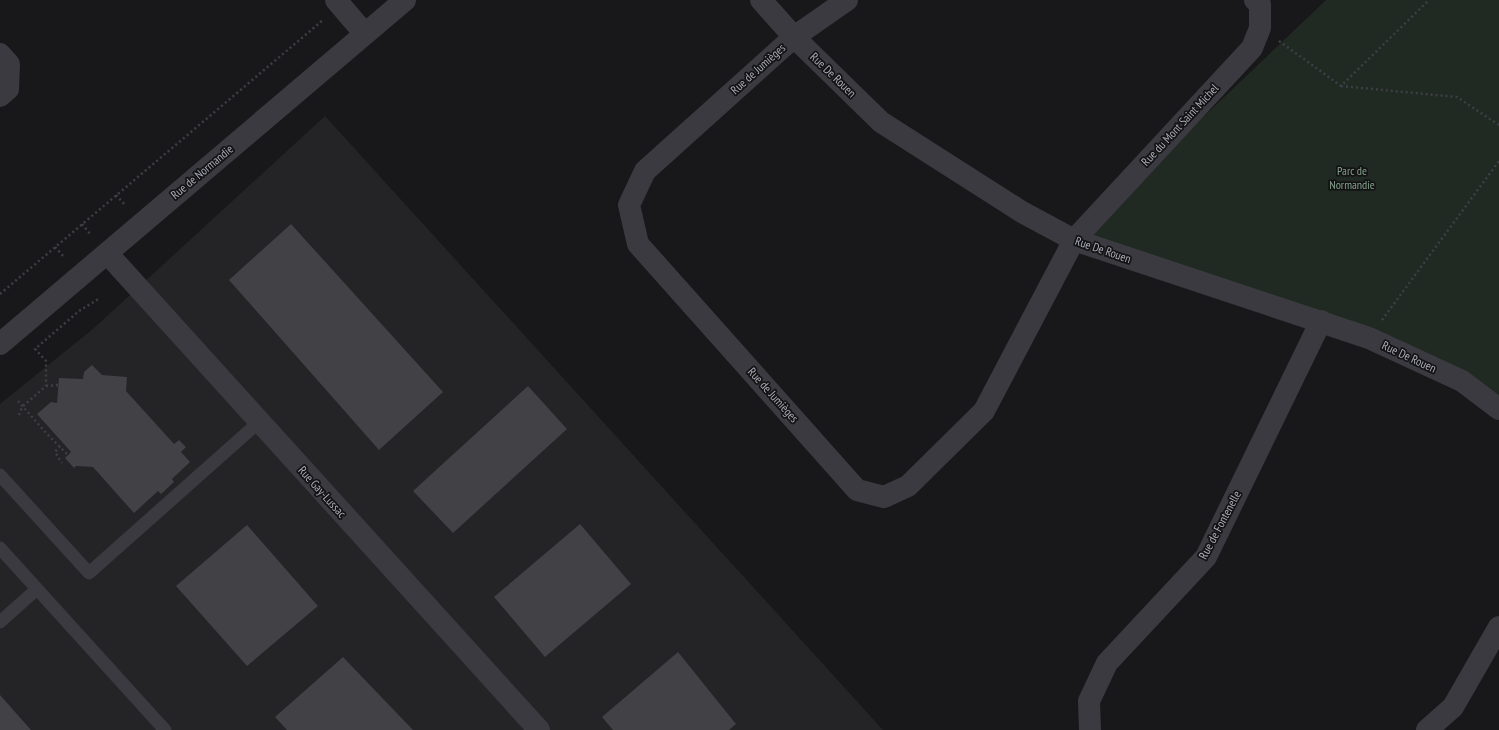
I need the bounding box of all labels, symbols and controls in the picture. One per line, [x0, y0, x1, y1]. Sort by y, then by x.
street label: Rue de Jumièges [727, 40, 788, 97]
street label: Rue De Rouen [807, 49, 859, 100]
street label: Rue du Mont Saint Michel [1138, 80, 1222, 169]
street label: Rue de Normandie [167, 141, 236, 202]
park label: Parc de Normandie [1329, 163, 1375, 192]
street label: Rue De Rouen [1073, 233, 1133, 266]
street label: Rue De Rouen [1380, 337, 1439, 376]
street label: Rue de Jumièges [745, 364, 802, 425]
street label: Rue Gay-Lussac [295, 463, 350, 521]
street label: Rue de Fontenelle [1195, 488, 1244, 562]

